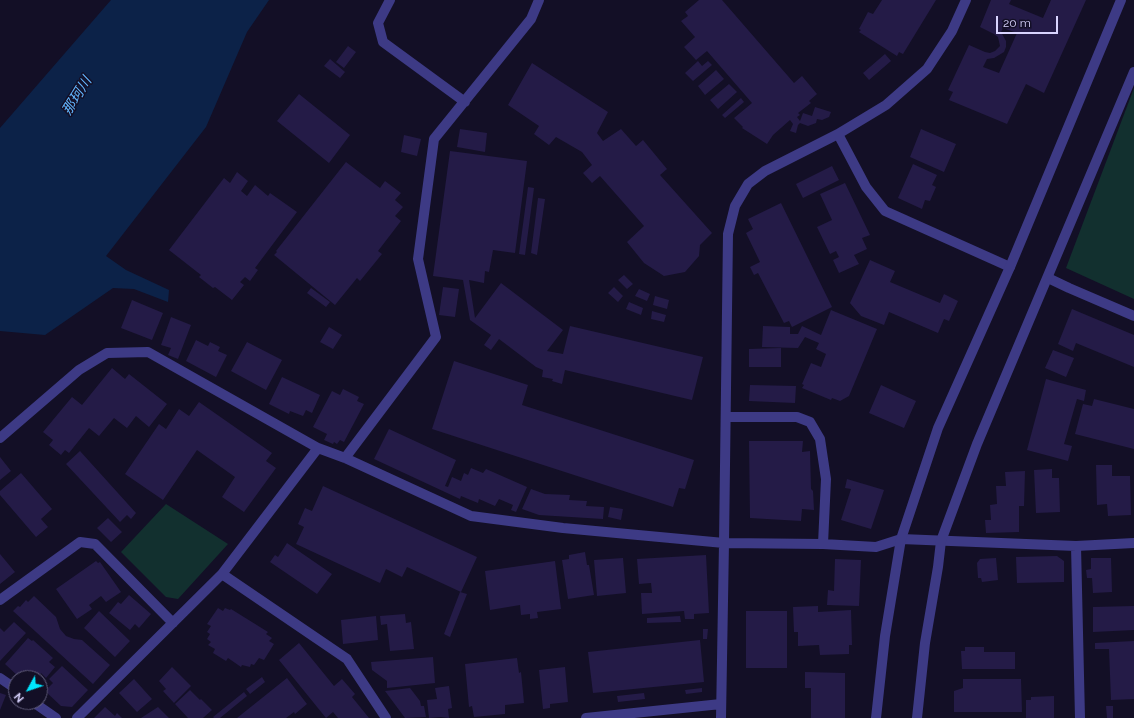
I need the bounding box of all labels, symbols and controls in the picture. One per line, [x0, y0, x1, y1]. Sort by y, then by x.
scale bar [998, 8, 1060, 34]
text: 20 m [1003, 16, 1031, 30]
water label: 那珂川 [59, 74, 95, 118]
north arrow [8, 670, 48, 710]
text: N [12, 690, 27, 705]

